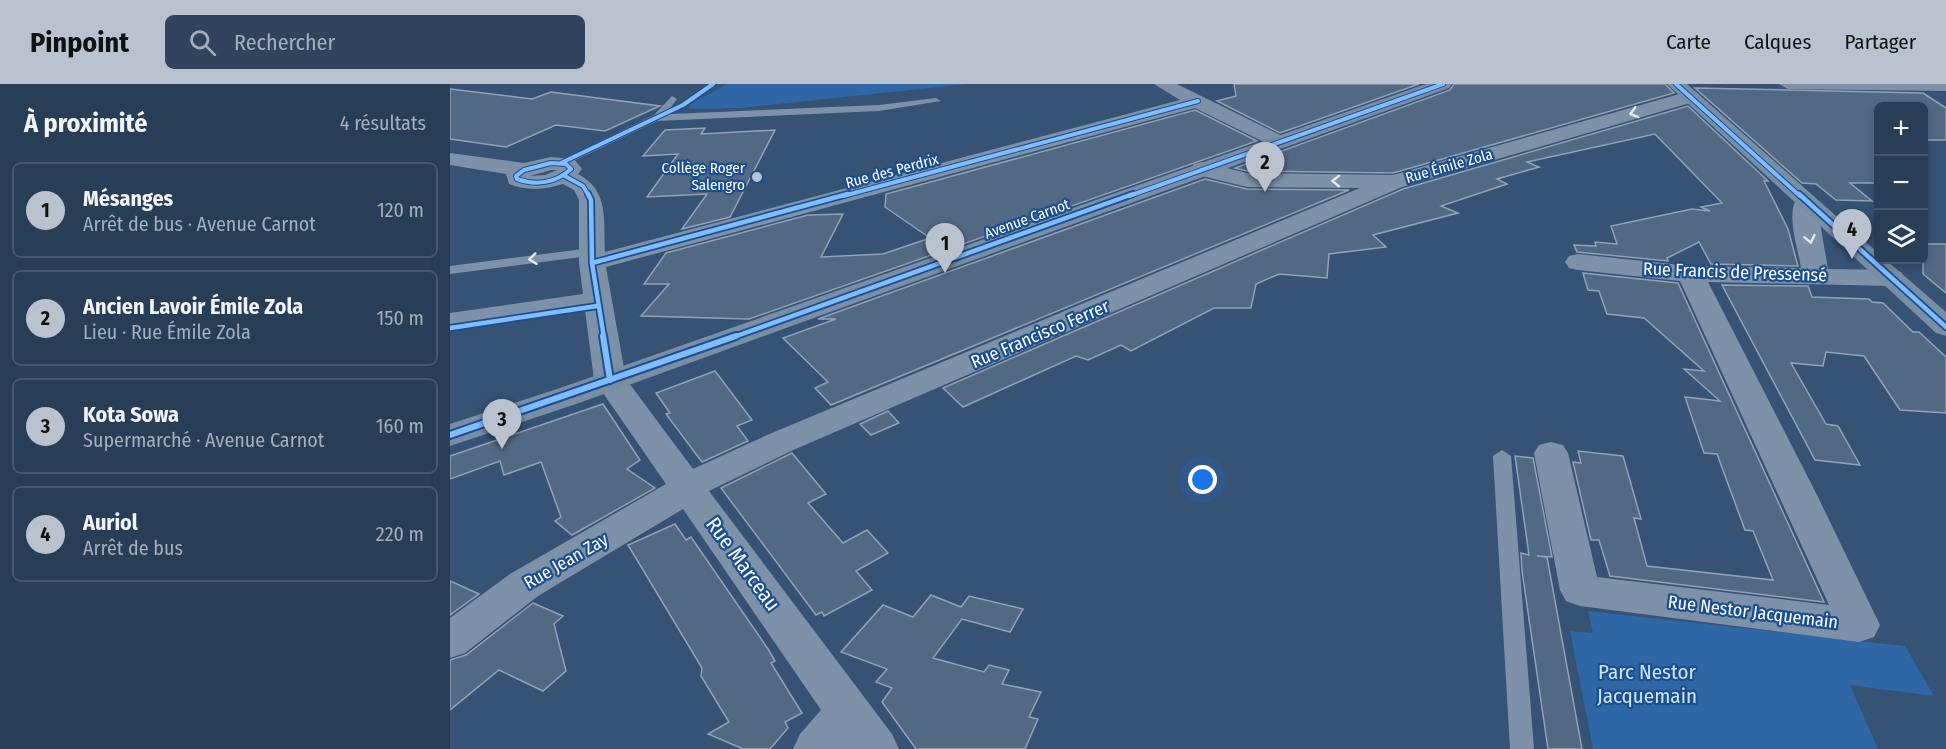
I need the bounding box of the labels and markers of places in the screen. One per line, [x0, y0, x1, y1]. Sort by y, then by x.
pin: 2 [1246, 142, 1284, 192]
place label: Collège Roger Salengro [661, 159, 746, 194]
marker: Collège Roger Salengro [750, 170, 764, 184]
pin: 4 [1832, 210, 1872, 259]
pin: 1 [926, 224, 964, 273]
pin: 3 [482, 400, 522, 449]

